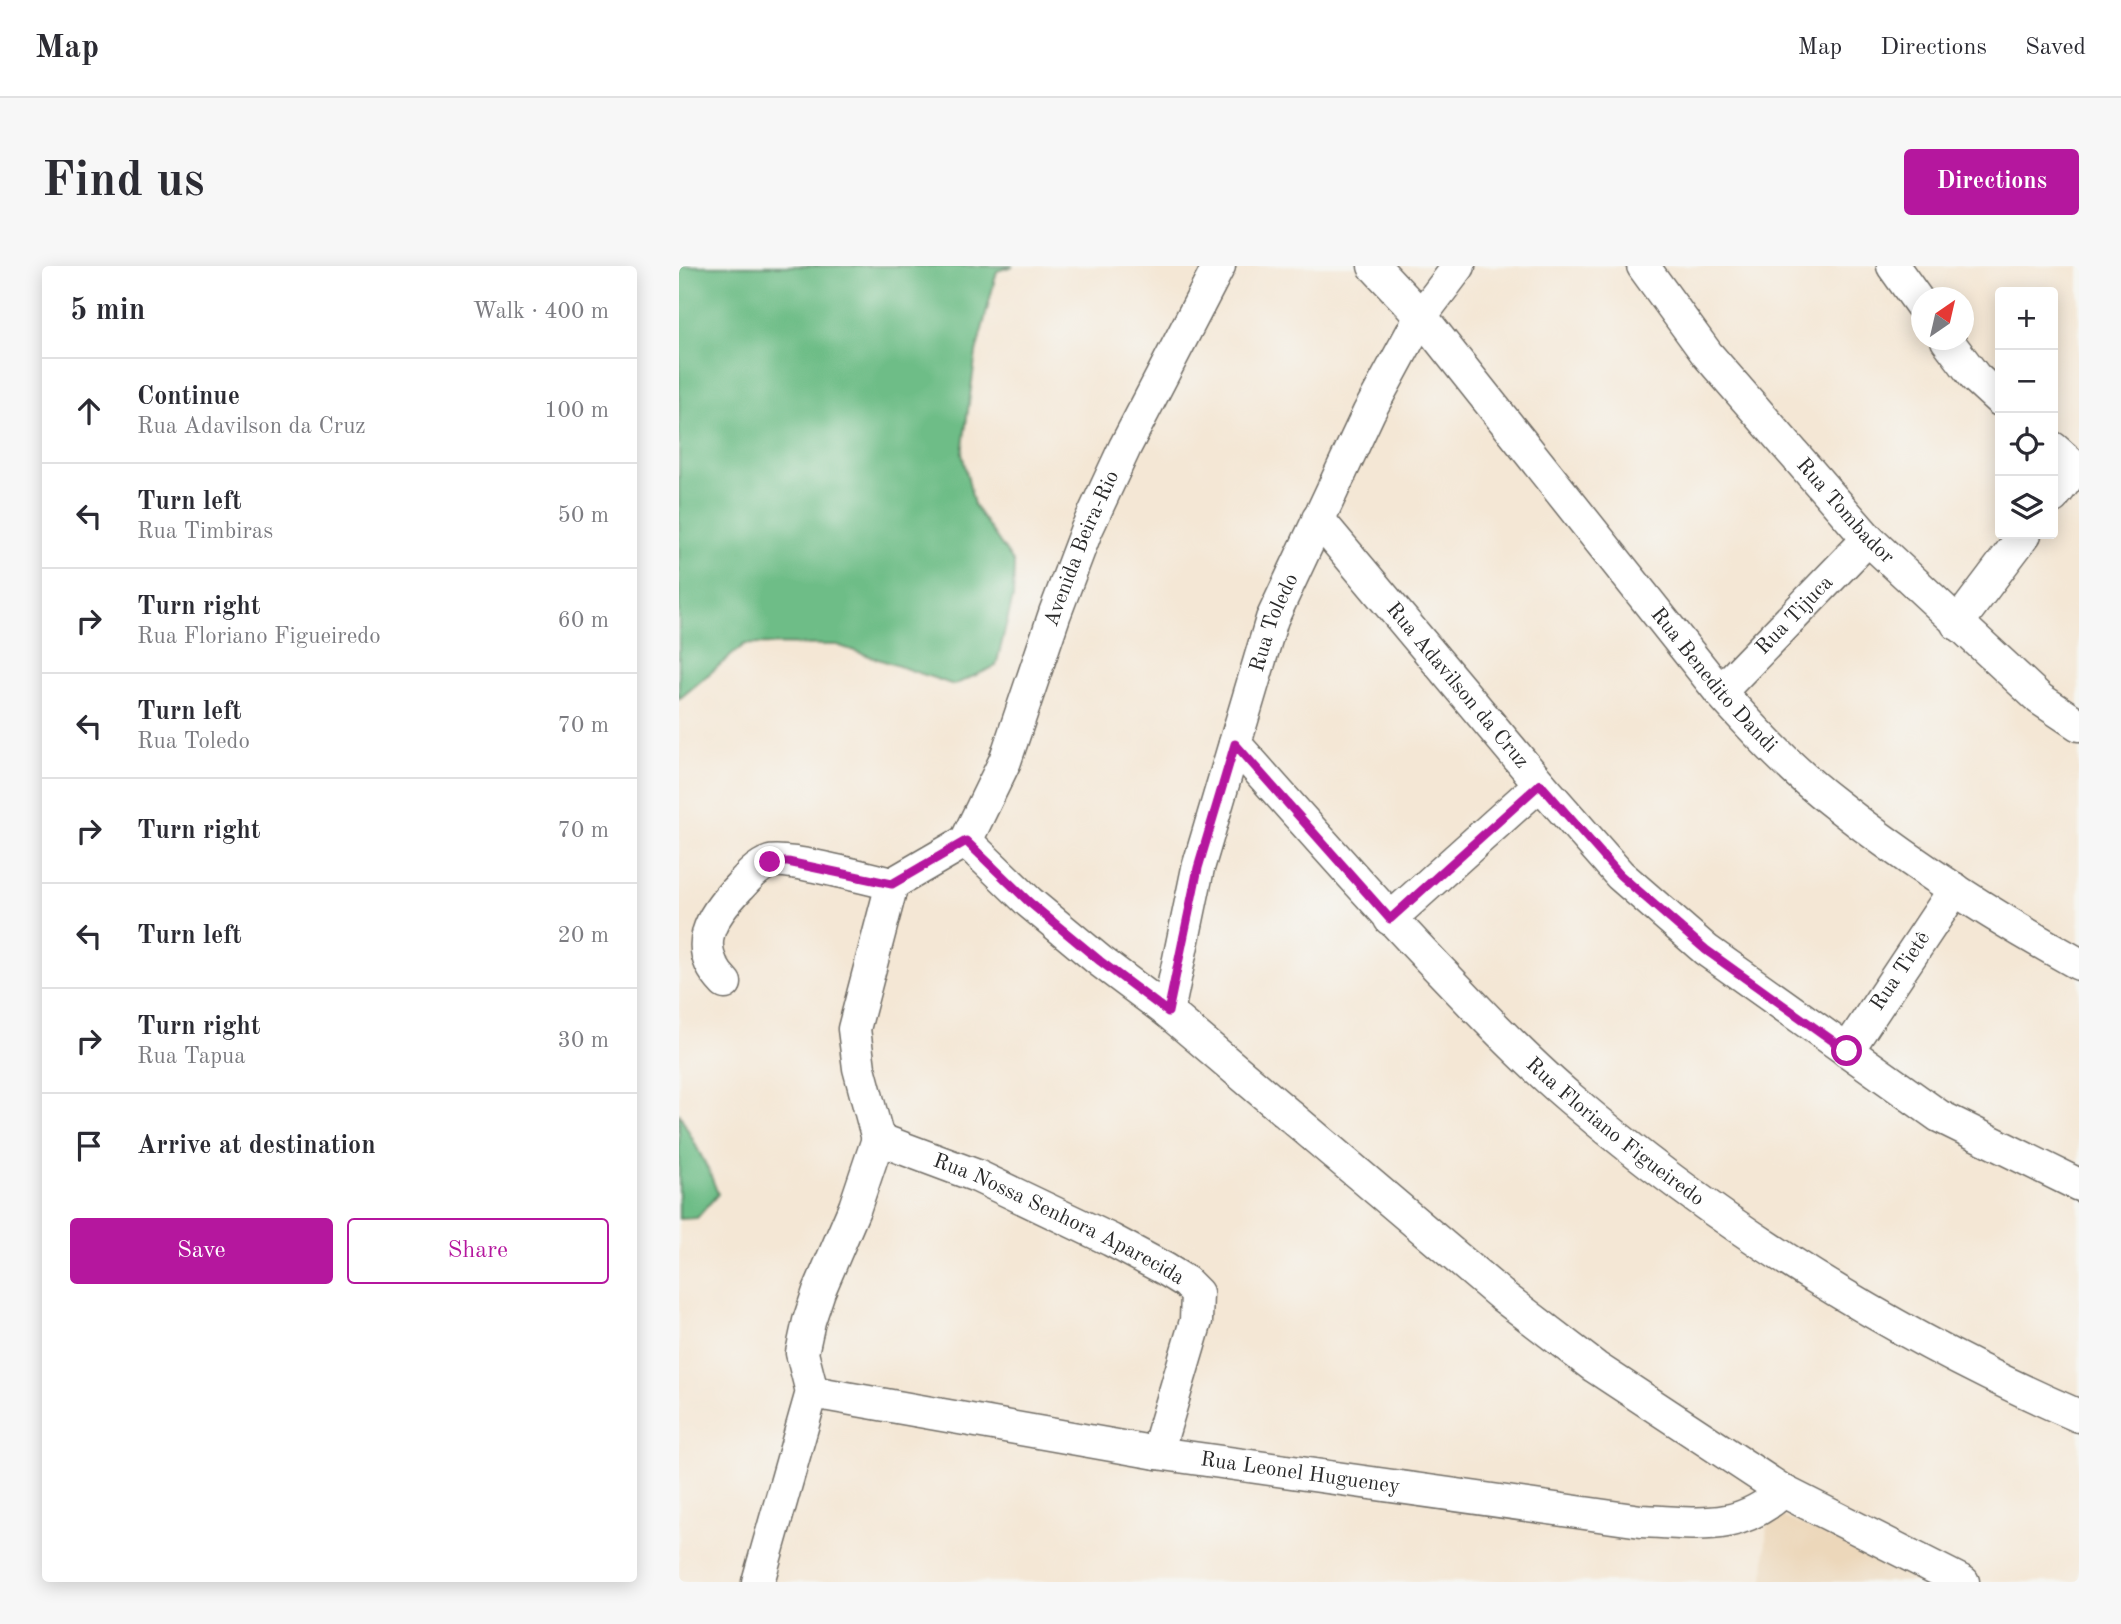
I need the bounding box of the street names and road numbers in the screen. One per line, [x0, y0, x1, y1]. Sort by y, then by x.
street label: Rua Tombador [1792, 454, 1898, 568]
street label: Avenida Beira-Rio [1041, 467, 1123, 629]
street label: Rua Toledo [1246, 570, 1302, 674]
street label: Rua Tijuca [1752, 572, 1837, 659]
street label: Rua Adavilson da Cruz [1382, 599, 1532, 772]
street label: Rua Benedito Dandi [1647, 604, 1781, 757]
street label: Rua Tietê [1867, 928, 1934, 1014]
street label: Rua Floriano Figueiredo [1522, 1054, 1708, 1210]
street label: Rua Nossa Senhora Aparecida [930, 1150, 1188, 1289]
street label: Rua Leonel Hugueney [1199, 1449, 1401, 1498]

